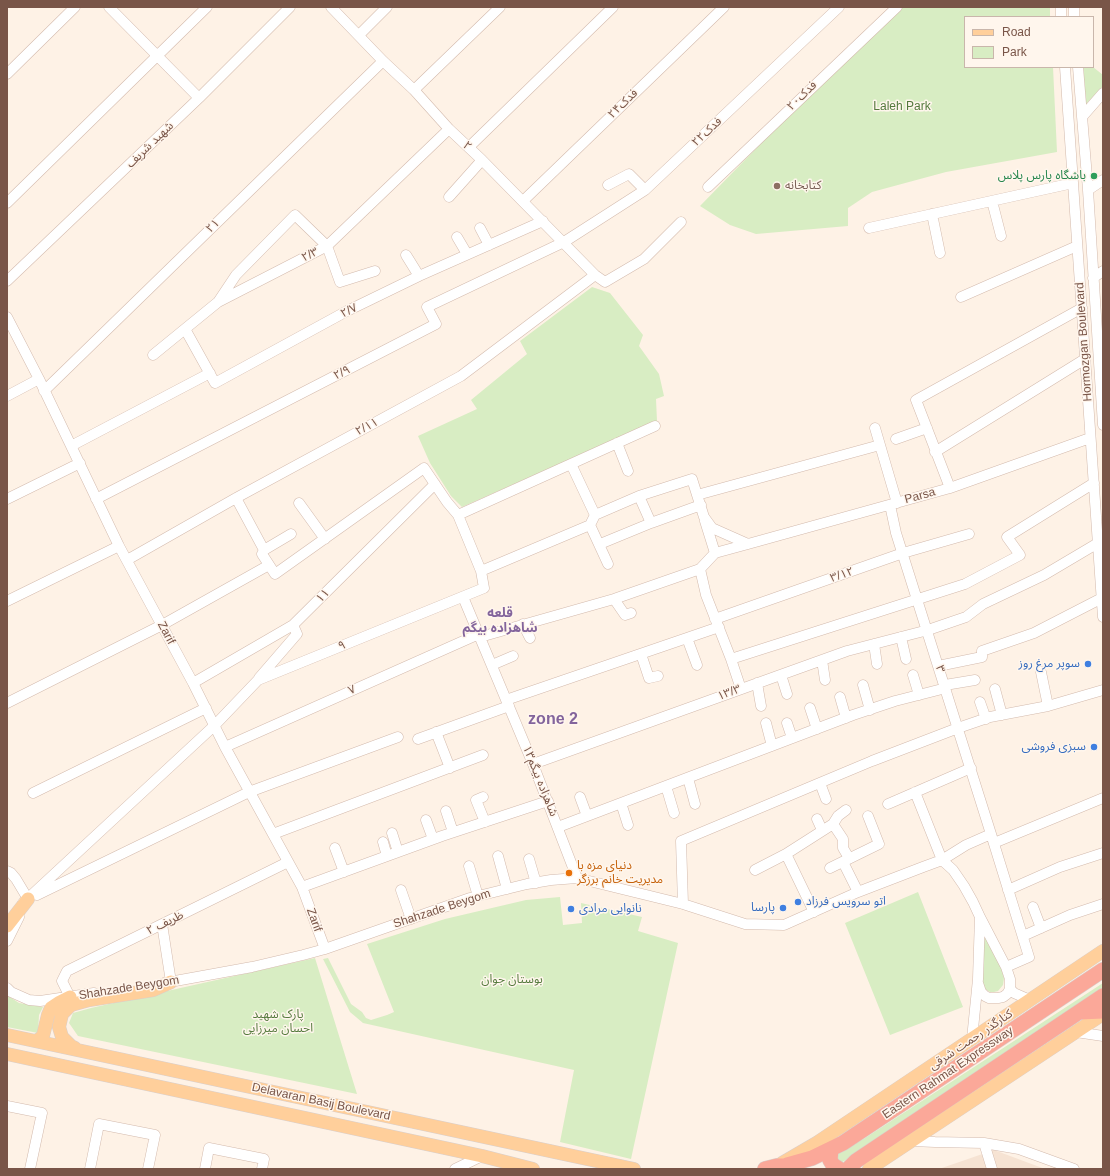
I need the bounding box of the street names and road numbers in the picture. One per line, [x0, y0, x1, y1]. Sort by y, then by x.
street label: فدک۲۰ [784, 78, 820, 114]
street label: فدک۲۴ [605, 86, 641, 122]
street label: فدک۲۲ [689, 114, 725, 150]
street label: شهید شریف [123, 119, 177, 171]
street label: ۲ [460, 138, 474, 154]
street label: ۲۱ [203, 216, 223, 236]
street label: ۲/۳ [299, 245, 321, 265]
street label: Hormozgan Boulevard [1073, 282, 1095, 402]
street label: ۲/۷ [338, 301, 360, 321]
street label: ۲/۹ [331, 363, 353, 383]
street label: ۲/۱۱ [353, 415, 381, 439]
street label: Parsa [903, 485, 937, 507]
street label: ۳/۱۲ [828, 564, 856, 586]
street label: ۱۱ [313, 586, 333, 606]
street label: Zarif [154, 619, 178, 647]
street label: ۹ [336, 638, 348, 654]
street label: ۳ [932, 664, 948, 674]
street label: ۷ [346, 682, 358, 698]
street label: ۱۳/۳ [715, 682, 743, 704]
street label: شاهزاده بیگم۱۳ [519, 743, 561, 819]
street label: Shahzade Beygom [392, 886, 492, 932]
street label: Zarif [303, 906, 325, 934]
street label: ظریف ۲ [144, 908, 186, 938]
street label: Shahzade Beygom [78, 973, 180, 1003]
street label: کنارگذر رحمت شرقی [926, 1007, 1016, 1073]
street label: Eastern Rahmat Expressway [880, 1024, 1016, 1122]
street label: Delavaran Basij Boulevard [250, 1080, 392, 1124]

